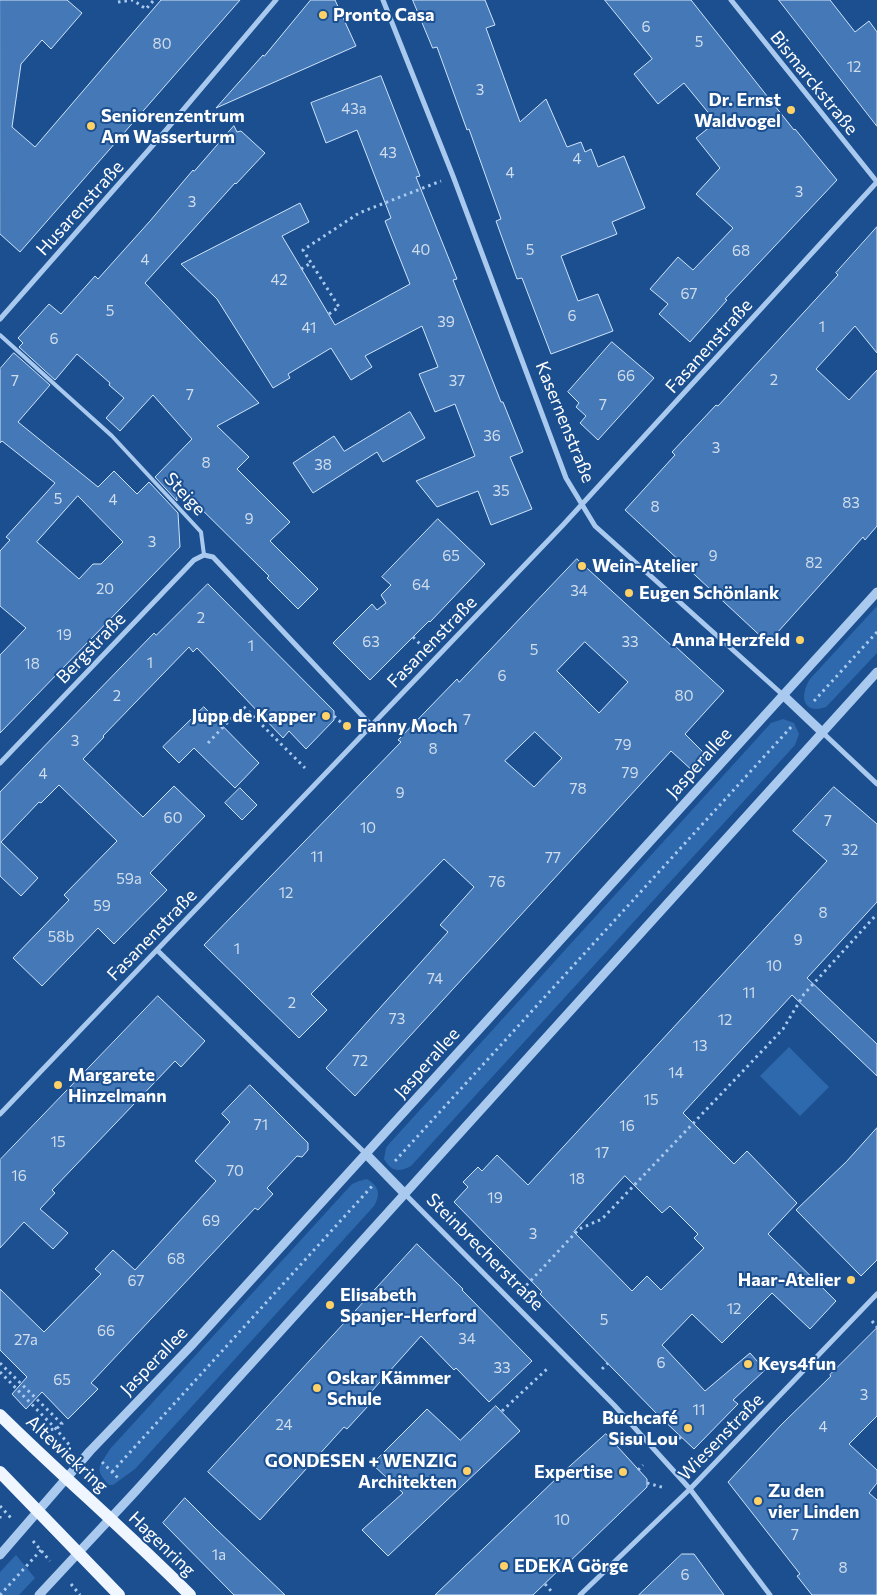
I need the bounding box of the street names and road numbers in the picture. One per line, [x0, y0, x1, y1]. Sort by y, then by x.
street label: Bismarckstraße [766, 27, 862, 139]
street label: Husarenstraße [32, 156, 128, 260]
street label: Fasanenstraße [661, 294, 757, 398]
street label: Kasernenstraße [531, 358, 599, 486]
street label: Steige [160, 468, 210, 520]
street label: Fasanenstraße [383, 592, 481, 692]
street label: Bergstraße [52, 608, 130, 688]
street label: Jasperallee [662, 723, 736, 803]
street label: Fasanenstraße [103, 885, 201, 985]
street label: Jasperallee [390, 1023, 464, 1103]
street label: Steinbrecherstraße [422, 1189, 548, 1315]
street label: Jasperallee [116, 1322, 192, 1400]
street label: Wiesenstraße [674, 1389, 768, 1485]
street label: Altewiekring [22, 1411, 112, 1497]
street label: Hagenring [124, 1507, 200, 1581]

